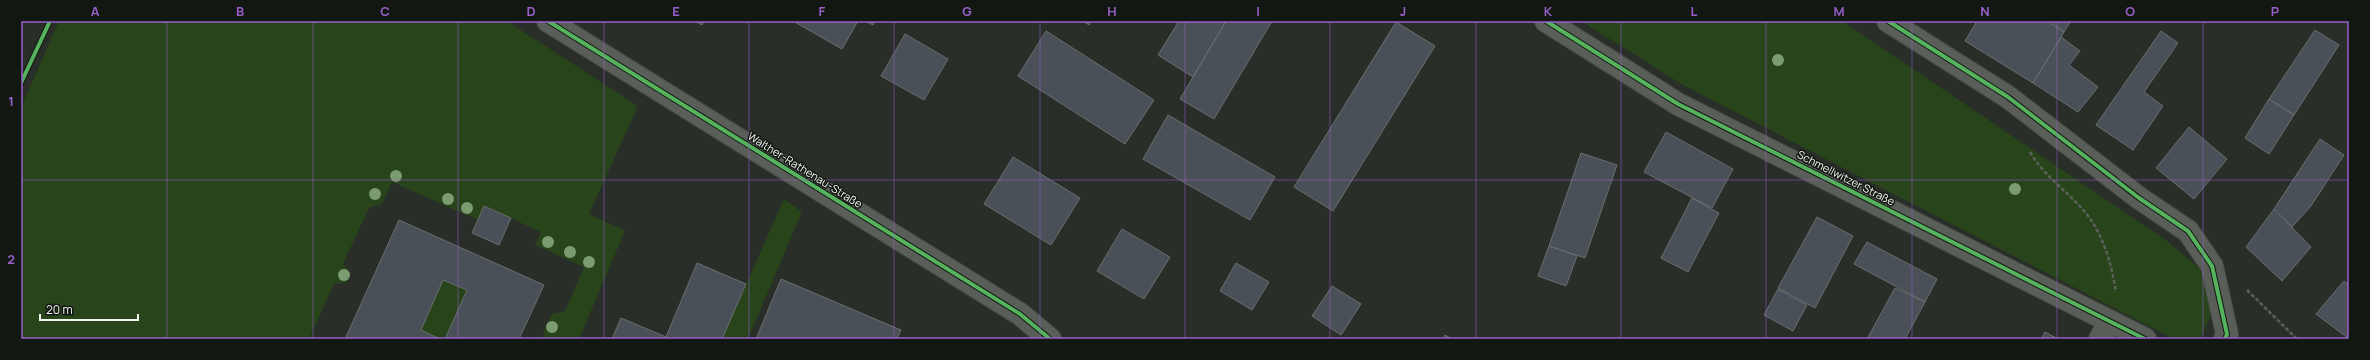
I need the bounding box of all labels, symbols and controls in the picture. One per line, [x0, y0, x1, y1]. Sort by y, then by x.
text: A [91, 2, 100, 20]
text: B [236, 2, 244, 20]
text: C [380, 2, 390, 20]
text: D [526, 2, 536, 20]
text: E [672, 2, 680, 20]
text: F [819, 2, 826, 20]
text: G [962, 2, 972, 20]
text: H [1107, 2, 1117, 20]
text: I [1256, 2, 1260, 20]
text: J [1400, 2, 1406, 20]
text: K [1544, 2, 1553, 20]
text: L [1691, 2, 1698, 20]
text: M [1833, 2, 1845, 20]
text: N [1980, 2, 1990, 20]
text: O [2125, 2, 2135, 20]
text: P [2271, 2, 2279, 20]
text: 1 [8, 92, 14, 110]
street label: Walther-Rathenau-Straße [745, 128, 866, 211]
street label: Schmellwitzer Straße [1795, 146, 1898, 209]
text: 2 [7, 250, 15, 268]
scale bar [40, 296, 138, 322]
text: 20 m [46, 301, 73, 318]

